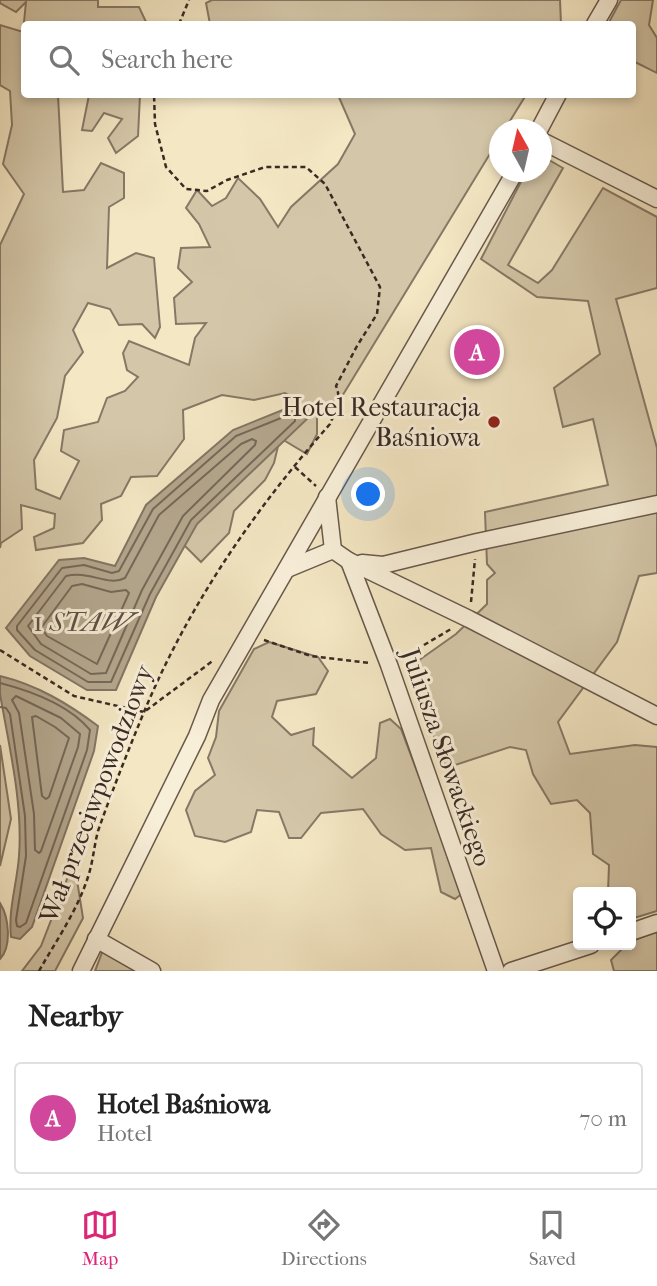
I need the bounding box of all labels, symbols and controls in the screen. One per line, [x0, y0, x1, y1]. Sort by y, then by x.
search box [21, 21, 636, 98]
icon: search [45, 41, 83, 79]
text: Search here [101, 44, 233, 75]
north arrow [489, 119, 552, 182]
pin: A [454, 326, 500, 378]
place label: Hotel Restauracja Baśniowa [282, 392, 481, 453]
marker: Hotel Restauracja Baśniowa [486, 414, 502, 430]
your location [351, 477, 385, 511]
water label: 1 STAW [33, 605, 139, 638]
street label: Juliusza Słowackiego [394, 642, 498, 870]
street label: Wał przeciwpowodziowy [33, 660, 160, 929]
map controls [573, 887, 636, 950]
button: locate [573, 887, 636, 950]
text: Nearby [28, 999, 123, 1034]
text: Hotel Baśniowa [97, 1089, 270, 1120]
text: A [46, 1105, 60, 1132]
text: 70 m [579, 1105, 627, 1132]
text: Hotel [97, 1120, 152, 1147]
tab: Map [81, 1206, 119, 1270]
tab: Directions [281, 1206, 367, 1270]
tab: Saved [529, 1206, 576, 1270]

